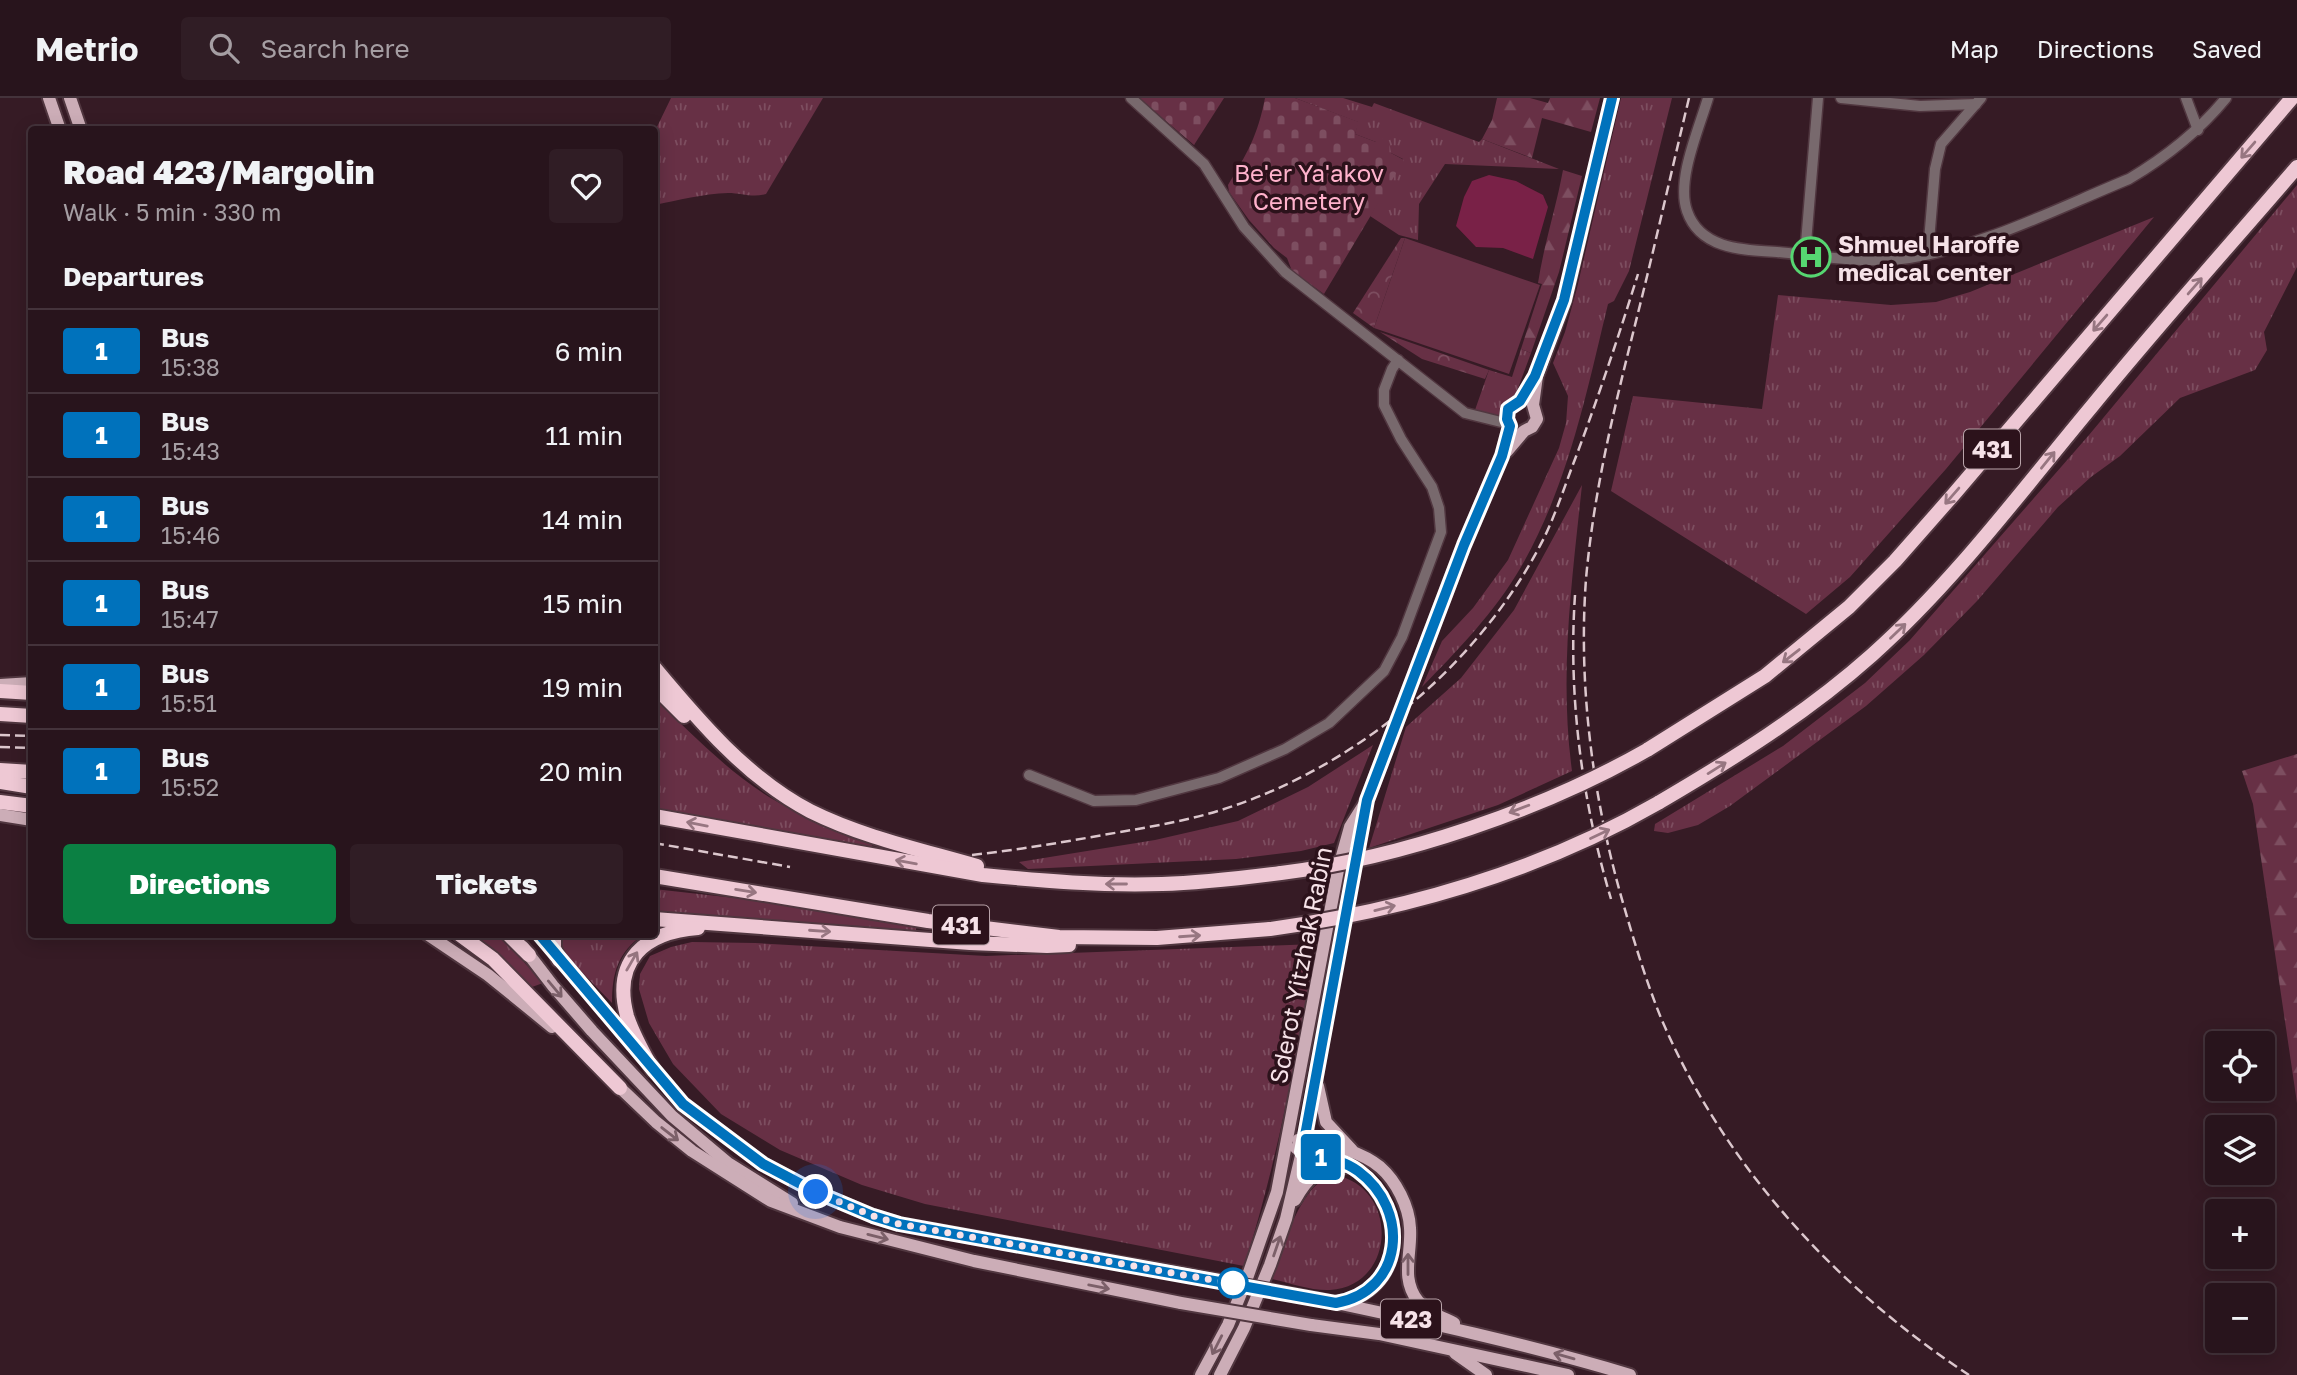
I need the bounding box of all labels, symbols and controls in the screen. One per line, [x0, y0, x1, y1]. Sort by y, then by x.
search box [181, 17, 671, 80]
text: Metrio [35, 29, 139, 68]
icon: search [205, 29, 243, 67]
text: Search here [261, 33, 410, 64]
text: Map [1950, 34, 1999, 63]
text: Directions [2037, 34, 2154, 63]
text: Saved [2192, 34, 2262, 63]
one-way arrow [2240, 141, 2256, 159]
button: heart [549, 149, 623, 223]
text: Road 423/Margolin [63, 152, 375, 191]
park label: Be'er Ya'akov Cemetery [1234, 158, 1384, 215]
text: Walk · 5 min · 330 m [63, 198, 281, 226]
place label: Shmuel Haroffe medical center [1838, 229, 2020, 286]
hospital icon: Shmuel Haroffe medical center [1790, 236, 1832, 278]
text: Departures [63, 261, 204, 292]
one-way arrow [2187, 277, 2203, 295]
one-way arrow [2092, 314, 2108, 332]
text: Bus [161, 322, 209, 353]
text: 1 [95, 336, 108, 365]
text: 6 min [555, 336, 623, 367]
text: 15:38 [161, 353, 220, 381]
text: Bus [161, 406, 209, 437]
text: 1 [95, 420, 108, 449]
text: 11 min [545, 420, 623, 451]
road number: 431 [1964, 430, 2020, 468]
text: 15:43 [161, 437, 220, 465]
one-way arrow [2040, 451, 2055, 469]
one-way arrow [1944, 486, 1960, 504]
text: Bus [161, 490, 209, 521]
text: 1 [95, 504, 108, 533]
text: 14 min [542, 504, 623, 535]
text: 15:46 [161, 521, 220, 549]
text: Bus [161, 574, 209, 605]
text: 1 [95, 588, 108, 617]
text: 15 min [543, 588, 623, 619]
text: 15:47 [161, 605, 219, 633]
one-way arrow [1889, 622, 1906, 639]
one-way arrow [1782, 648, 1801, 663]
text: Bus [161, 658, 209, 689]
text: 1 [95, 672, 108, 701]
text: 19 min [542, 672, 623, 703]
text: 15:51 [161, 689, 217, 717]
text: Bus [161, 742, 209, 773]
text: 1 [95, 756, 108, 785]
text: 20 min [539, 756, 623, 787]
one-way arrow [1706, 761, 1726, 775]
text: 15:52 [161, 773, 219, 801]
one-way arrow [1508, 804, 1530, 816]
one-way arrow [686, 816, 709, 830]
one-way arrow [1589, 827, 1610, 840]
button: Directions [63, 844, 336, 924]
button: Tickets [350, 844, 623, 924]
street label: Sderot Yitzhak Rabin [1263, 844, 1337, 1086]
one-way arrow [895, 855, 918, 868]
one-way arrow [1104, 877, 1127, 891]
one-way arrow [734, 885, 757, 898]
one-way arrow [1374, 900, 1396, 913]
road number: 431 [933, 905, 989, 944]
one-way arrow [809, 925, 831, 938]
one-way arrow [1179, 929, 1201, 942]
one-way arrow [625, 951, 639, 971]
one-way arrow [548, 980, 563, 998]
map controls [2205, 1031, 2275, 1353]
button: locate [2205, 1031, 2275, 1101]
button: layers [2205, 1115, 2275, 1185]
one-way arrow [660, 1126, 679, 1141]
line badge: 1 [1298, 1134, 1344, 1180]
text: 1 [1315, 1142, 1327, 1171]
your location [798, 1174, 833, 1209]
button: + [2205, 1199, 2275, 1269]
one-way arrow [866, 1231, 888, 1244]
one-way arrow [1272, 1235, 1284, 1257]
one-way arrow [1401, 1253, 1415, 1276]
unlabelled marker [1218, 1268, 1248, 1298]
one-way arrow [1087, 1281, 1110, 1295]
button: − [2205, 1283, 2275, 1353]
road number: 423 [1381, 1300, 1441, 1338]
one-way arrow [1210, 1334, 1224, 1355]
one-way arrow [1553, 1349, 1576, 1362]

